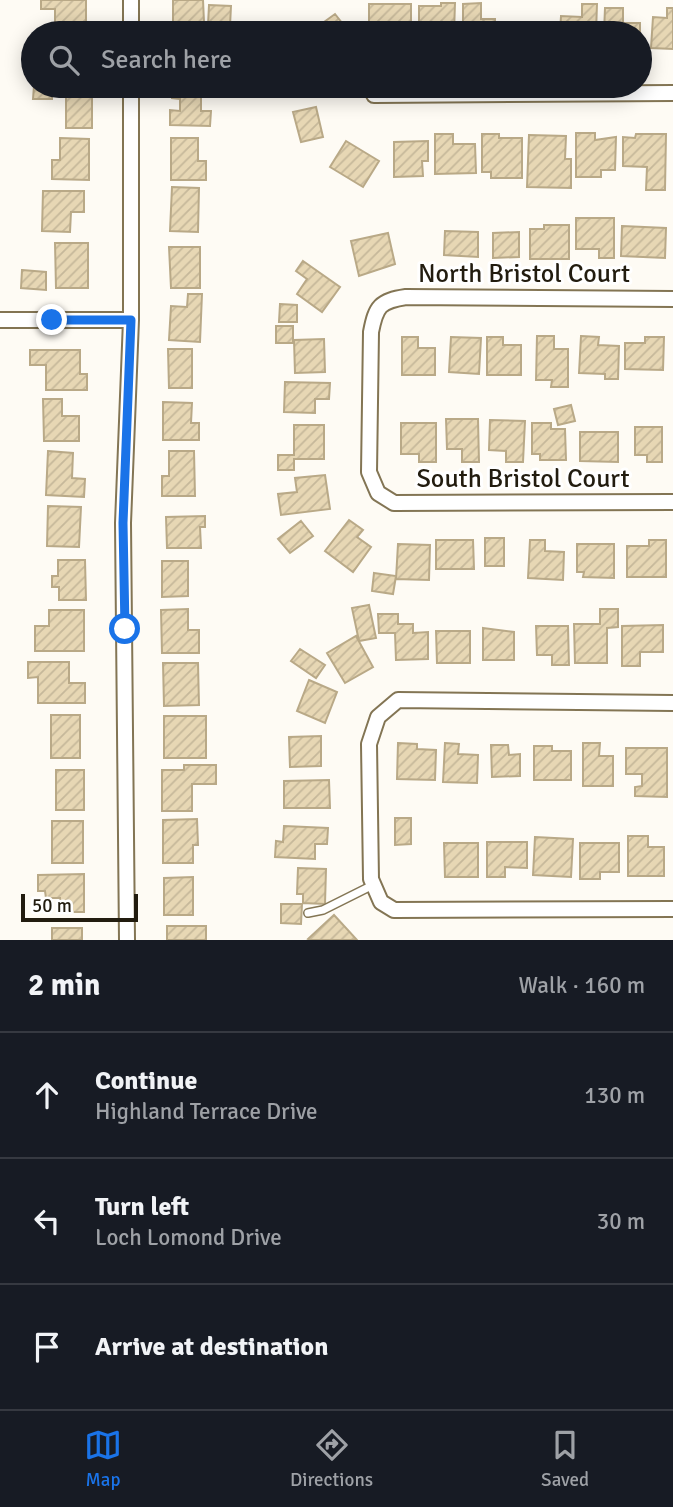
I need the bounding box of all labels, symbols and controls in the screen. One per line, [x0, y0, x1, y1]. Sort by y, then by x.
search box [21, 21, 652, 98]
icon: search [45, 41, 83, 79]
text: Search here [101, 44, 232, 76]
street label: North Bristol Court [418, 258, 630, 290]
route end [36, 304, 67, 335]
street label: South Bristol Court [416, 463, 630, 495]
route start [109, 613, 140, 644]
scale bar [21, 891, 138, 923]
text: 50 m [32, 894, 72, 918]
text: 2 min [28, 967, 100, 1004]
text: Walk · 160 m [519, 971, 645, 1000]
text: Continue [95, 1065, 197, 1097]
icon: ahead [28, 1076, 66, 1114]
text: 130 m [584, 1081, 645, 1110]
text: Highland Terrace Drive [95, 1097, 318, 1126]
text: Turn left [95, 1191, 189, 1223]
icon: left [28, 1202, 66, 1240]
text: 30 m [597, 1207, 645, 1236]
text: Loch Lomond Drive [95, 1223, 282, 1252]
icon: arrive [28, 1328, 66, 1366]
text: Arrive at destination [95, 1331, 328, 1363]
tab: Map [84, 1426, 122, 1492]
tab: Directions [290, 1426, 373, 1492]
tab: Saved [541, 1426, 589, 1492]

